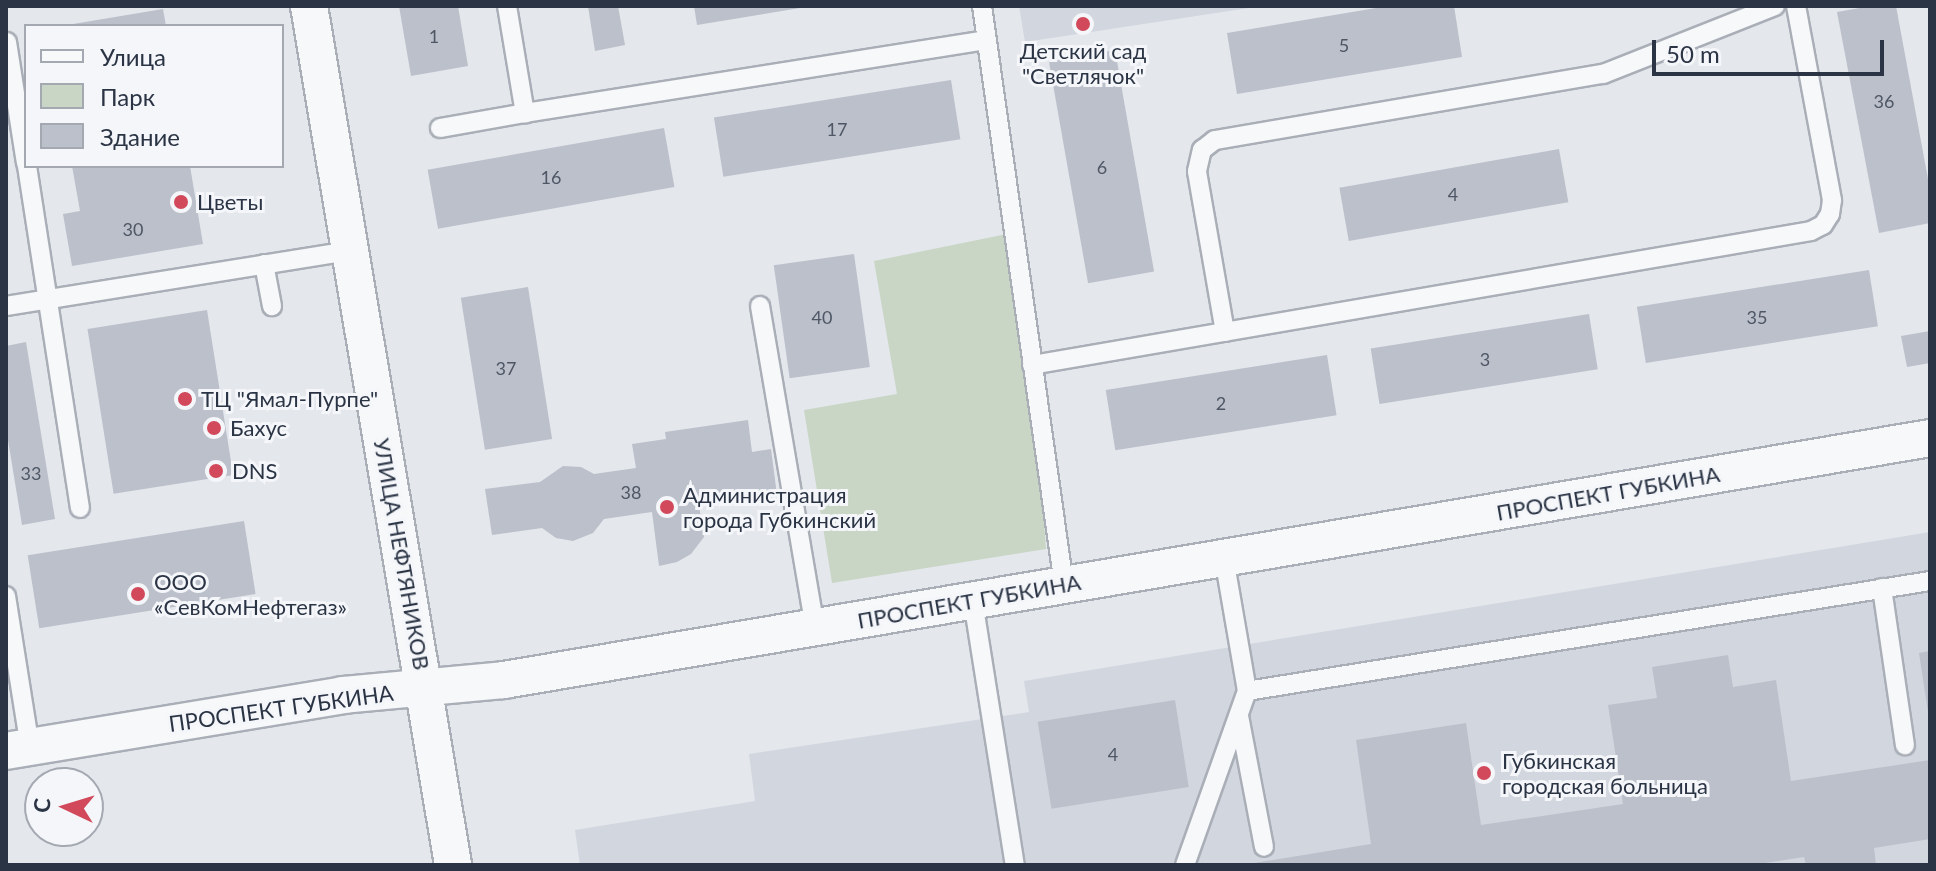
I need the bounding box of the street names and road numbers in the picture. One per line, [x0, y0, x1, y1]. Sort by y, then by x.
street label: УЛИЦА НЕФТЯНИКОВ [369, 436, 435, 672]
street label: ПРОСПЕКТ ГУБКИНА [1494, 460, 1722, 526]
street label: ПРОСПЕКТ ГУБКИНА [855, 568, 1083, 634]
street label: ПРОСПЕКТ ГУБКИНА [167, 679, 395, 737]

